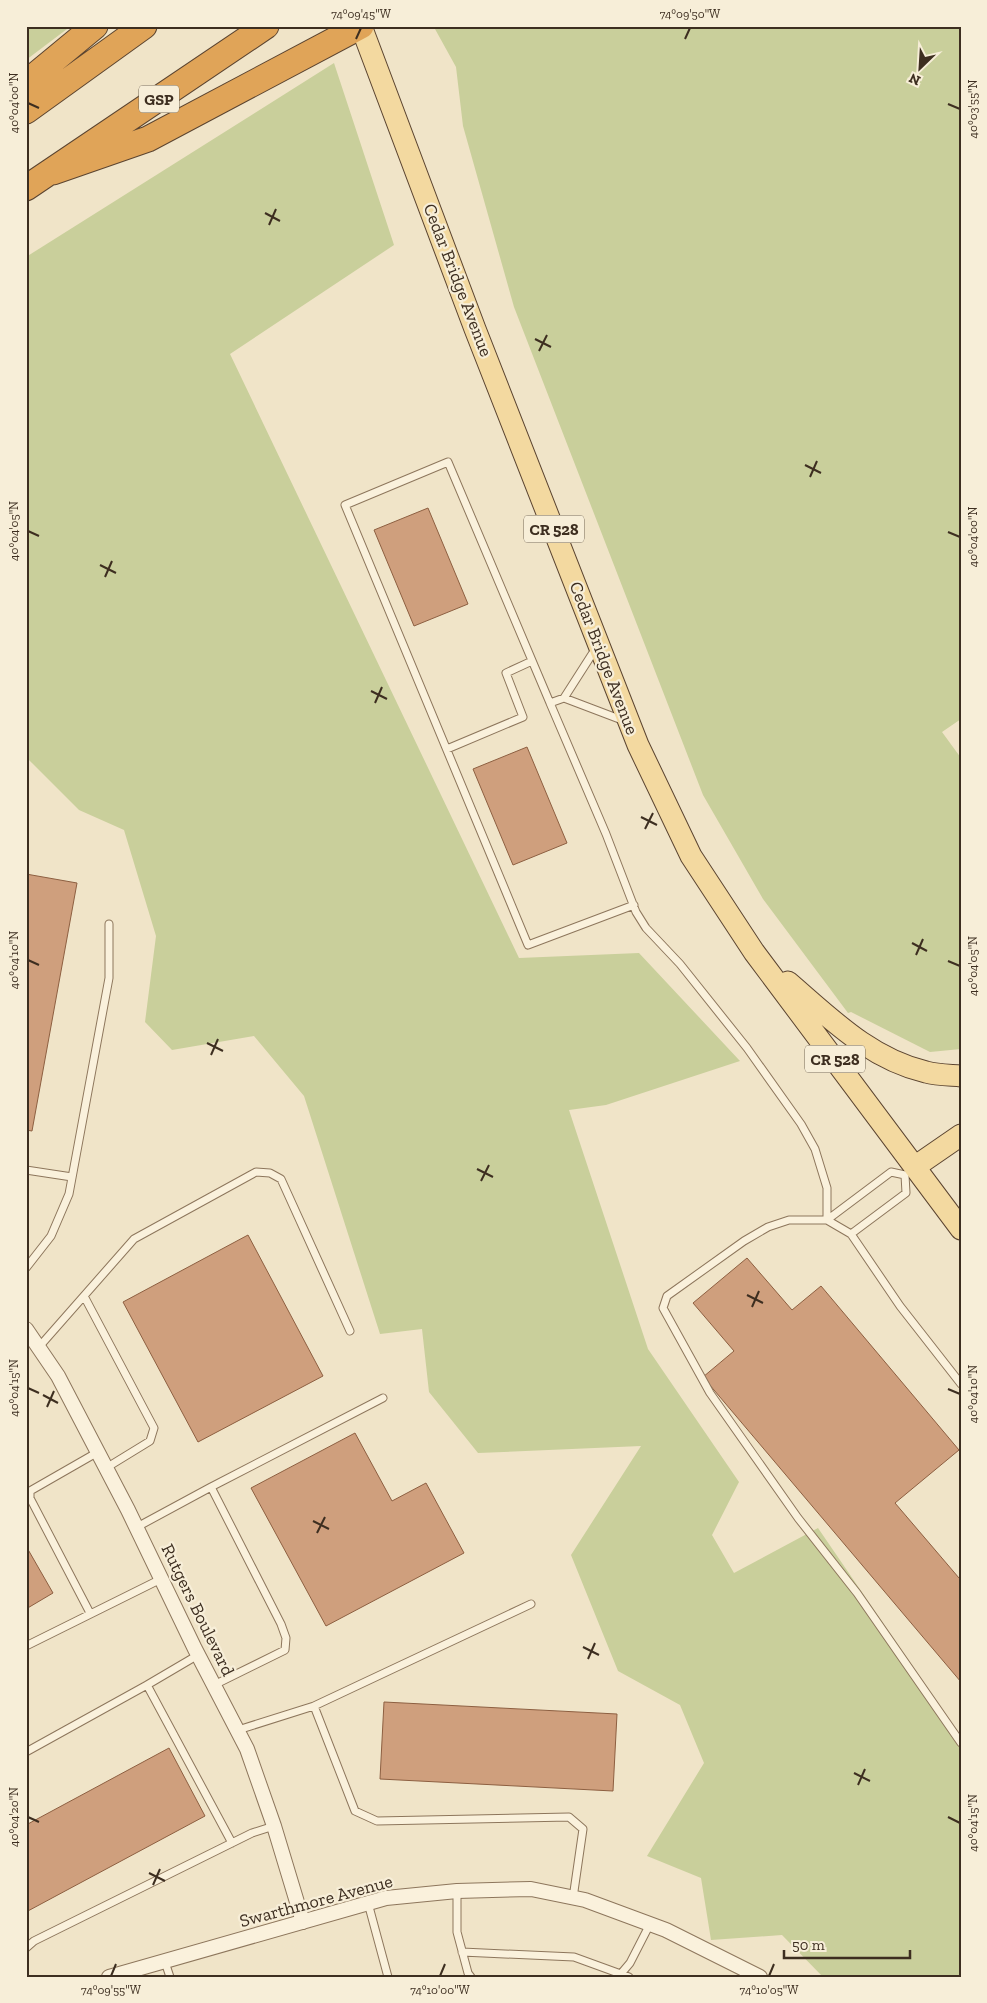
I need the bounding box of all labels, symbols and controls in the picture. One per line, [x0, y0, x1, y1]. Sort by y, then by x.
text: 74°09'45"W [331, 7, 392, 21]
text: 74°09'50"W [660, 7, 721, 21]
north arrow [894, 42, 944, 92]
text: N [906, 69, 923, 89]
text: 40°04'00"N [7, 73, 21, 133]
text: 40°03'55"N [966, 79, 980, 138]
road number: GSP [139, 86, 179, 112]
street label: Cedar Bridge Avenue [419, 200, 497, 360]
text: 40°04'05"N [7, 501, 21, 561]
text: 40°04'00"N [966, 507, 980, 567]
road number: CR 528 [524, 516, 584, 542]
street label: Cedar Bridge Avenue [565, 578, 643, 738]
text: 40°04'10"N [7, 931, 21, 989]
text: 40°04'05"N [966, 936, 980, 996]
road number: CR 528 [805, 1046, 865, 1072]
text: 40°04'15"N [7, 1359, 21, 1417]
text: 40°04'10"N [966, 1365, 980, 1423]
street label: Rutgers Boulevard [157, 1540, 240, 1680]
text: 40°04'20"N [7, 1787, 21, 1847]
text: 40°04'15"N [966, 1794, 980, 1852]
street label: Swarthmore Avenue [237, 1870, 395, 1932]
scale bar [784, 1928, 911, 1960]
text: 50 m [792, 1936, 825, 1954]
text: 74°09'55"W [81, 1983, 142, 1997]
text: 74°10'00"W [410, 1983, 471, 1997]
text: 74°10'05"W [740, 1983, 799, 1997]

